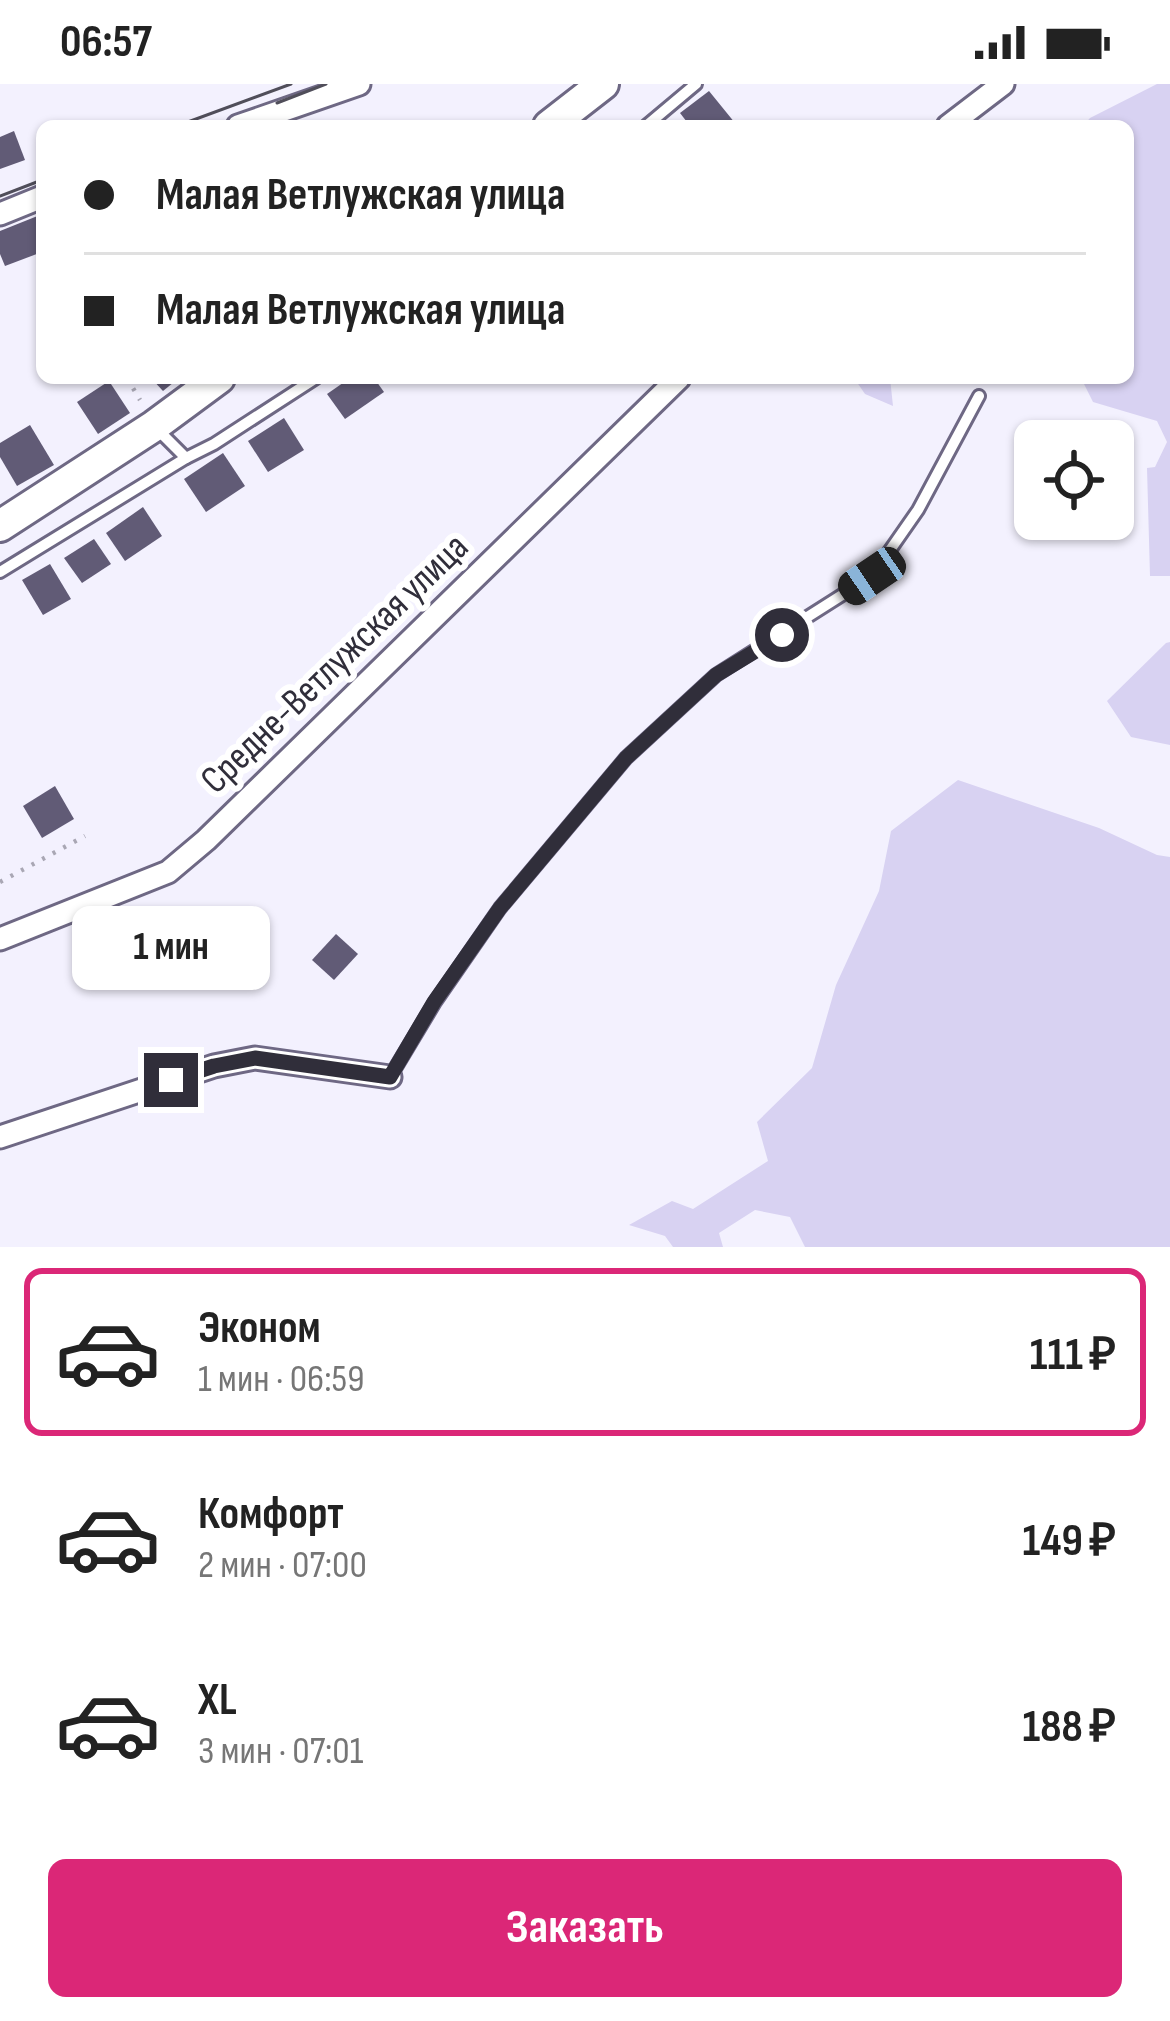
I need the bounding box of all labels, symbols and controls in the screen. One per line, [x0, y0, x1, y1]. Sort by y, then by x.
text: 06:57 [60, 15, 152, 70]
text: Малая Ветлужская улица [156, 168, 565, 223]
text: Малая Ветлужская улица [156, 283, 565, 338]
map controls [1014, 420, 1134, 540]
button: locate [1014, 420, 1134, 540]
street label: Средне-Ветлужская улица [191, 524, 479, 804]
car [832, 541, 912, 611]
route start [755, 608, 809, 662]
callout: 1 мин [72, 906, 270, 990]
text: 1 мин [133, 924, 209, 971]
route end [144, 1053, 198, 1107]
icon: car [54, 1298, 162, 1406]
text: Эконом [198, 1301, 321, 1356]
text: 111 ₽ [1030, 1328, 1116, 1383]
text: 1 мин · 06:59 [198, 1356, 364, 1403]
icon: car [54, 1484, 162, 1592]
text: Комфорт [198, 1487, 344, 1542]
text: 149 ₽ [1022, 1514, 1116, 1569]
text: 2 мин · 07:00 [198, 1542, 367, 1589]
icon: car [54, 1670, 162, 1778]
text: XL [198, 1673, 237, 1728]
text: 188 ₽ [1023, 1700, 1116, 1755]
text: 3 мин · 07:01 [198, 1728, 363, 1775]
button: Заказать [48, 1859, 1122, 1997]

